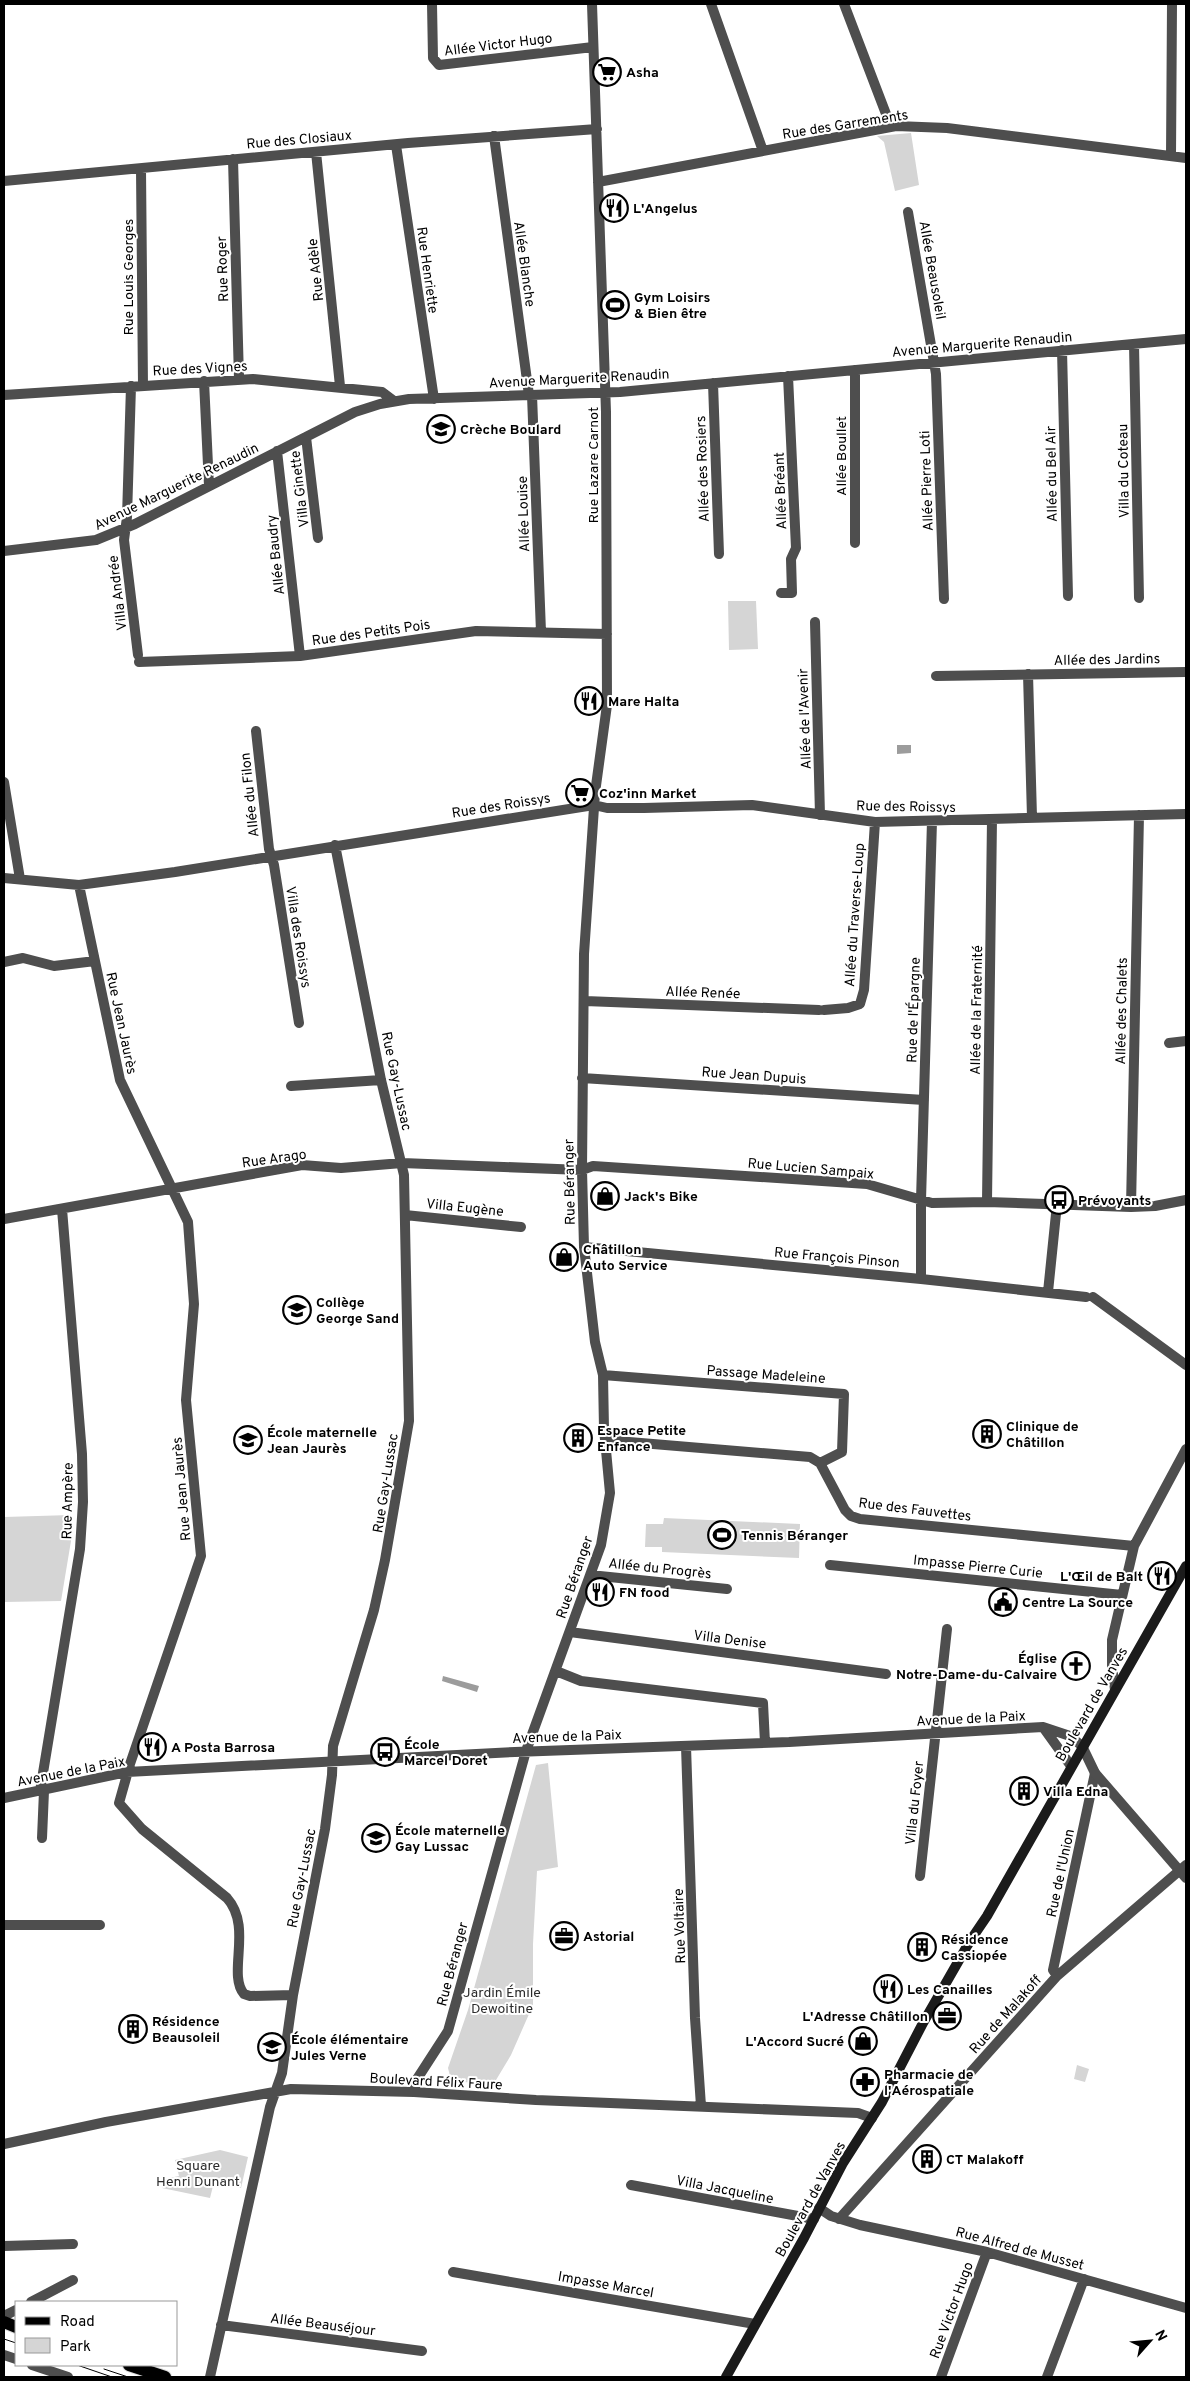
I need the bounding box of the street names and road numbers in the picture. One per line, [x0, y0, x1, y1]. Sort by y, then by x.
street label: Allée Victor Hugo [443, 30, 554, 61]
street label: Rue des Garrements [781, 107, 909, 144]
street label: Rue des Closiaux [246, 127, 353, 154]
street label: Rue Louis Georges [121, 219, 138, 335]
street label: Allée Blanche [509, 220, 538, 308]
street label: Allée Beausoleil [914, 220, 949, 321]
street label: Rue Henriette [412, 226, 441, 315]
street label: Rue Roger [214, 235, 233, 302]
street label: Rue Adèle [305, 238, 328, 302]
street label: Avenue Marguerite Renaudin [891, 329, 1073, 362]
street label: Rue des Vignes [152, 359, 248, 380]
street label: Avenue Marguerite Renaudin [488, 366, 670, 393]
street label: Rue Lazare Carnot [586, 407, 603, 523]
street label: Allée des Rosiers [693, 415, 714, 523]
street label: Allée Boullet [834, 416, 851, 496]
street label: Villa du Coteau [1115, 424, 1134, 518]
street label: Allée du Bel Air [1043, 425, 1062, 522]
street label: Allée Pierre Loti [917, 430, 938, 532]
street label: Avenue Marguerite Renaudin [92, 440, 262, 535]
street label: Villa Ginette [287, 450, 314, 528]
street label: Allée Bréant [772, 452, 791, 530]
street label: Allée Louise [515, 476, 534, 552]
street label: Allée Baudry [264, 514, 289, 596]
street label: Villa Andrée [105, 554, 132, 631]
street label: Rue des Petits Pois [311, 617, 432, 650]
street label: Allée des Jardins [1054, 651, 1160, 670]
street label: Allée de l'Avenir [795, 668, 816, 770]
street label: Allée du Filon [238, 752, 263, 838]
street label: Rue des Roissys [451, 790, 552, 823]
street label: Rue des Roissys [856, 798, 956, 817]
street label: Allée du Traverse-Loup [842, 842, 869, 988]
street label: Villa des Roissys [281, 885, 314, 989]
street label: Allée de la Fraternité [968, 945, 987, 1075]
street label: Rue de l'Épargne [903, 957, 925, 1063]
street label: Allée des Chalets [1113, 957, 1132, 1065]
street label: Rue Jean Jaurès [101, 971, 140, 1076]
street label: Allée Renée [665, 984, 741, 1003]
street label: Rue Gay-Lussac [377, 1030, 414, 1132]
street label: Rue Jean Dupuis [701, 1064, 807, 1089]
street label: Rue Béranger [561, 1138, 580, 1225]
street label: Rue Arago [241, 1147, 308, 1172]
street label: Rue Lucien Sampaix [747, 1155, 875, 1183]
street label: Villa Eugène [425, 1196, 505, 1221]
street label: Rue François Pinson [773, 1245, 900, 1272]
street label: Passage Madeleine [706, 1363, 826, 1388]
street label: Rue Gay-Lussac [370, 1432, 403, 1534]
street label: Rue Jean Jaurès [169, 1436, 195, 1541]
street label: Rue Ampère [59, 1462, 78, 1540]
street label: Rue des Fauvettes [857, 1495, 972, 1526]
street label: Rue Béranger [553, 1533, 598, 1621]
street label: Impasse Pierre Curie [912, 1552, 1043, 1583]
street label: Allée du Progrès [607, 1556, 712, 1583]
street label: Villa Denise [692, 1628, 767, 1653]
street label: Boulevard de Vanves [1053, 1644, 1132, 1765]
street label: Avenue de la Paix [916, 1708, 1026, 1731]
street label: Avenue de la Paix [512, 1727, 622, 1748]
street label: Avenue de la Paix [16, 1754, 127, 1791]
street label: Villa du Foyer [903, 1760, 928, 1846]
street label: Rue Gay-Lussac [285, 1827, 320, 1929]
street label: Rue de l'Union [1044, 1828, 1079, 1919]
street label: Rue Voltaire [671, 1888, 690, 1964]
street label: Rue Béranger [434, 1920, 473, 2008]
street label: Rue de Malakoff [966, 1972, 1046, 2058]
street label: Boulevard Félix Faure [369, 2071, 503, 2094]
street label: Boulevard de Vanves [773, 2139, 850, 2260]
street label: Villa Jacqueline [674, 2173, 775, 2208]
street label: Rue Alfred de Musset [953, 2224, 1086, 2275]
street label: Rue Victor Hugo [927, 2260, 978, 2361]
street label: Impasse Marcel [556, 2269, 655, 2302]
street label: Allée Beauséjour [269, 2311, 377, 2340]

